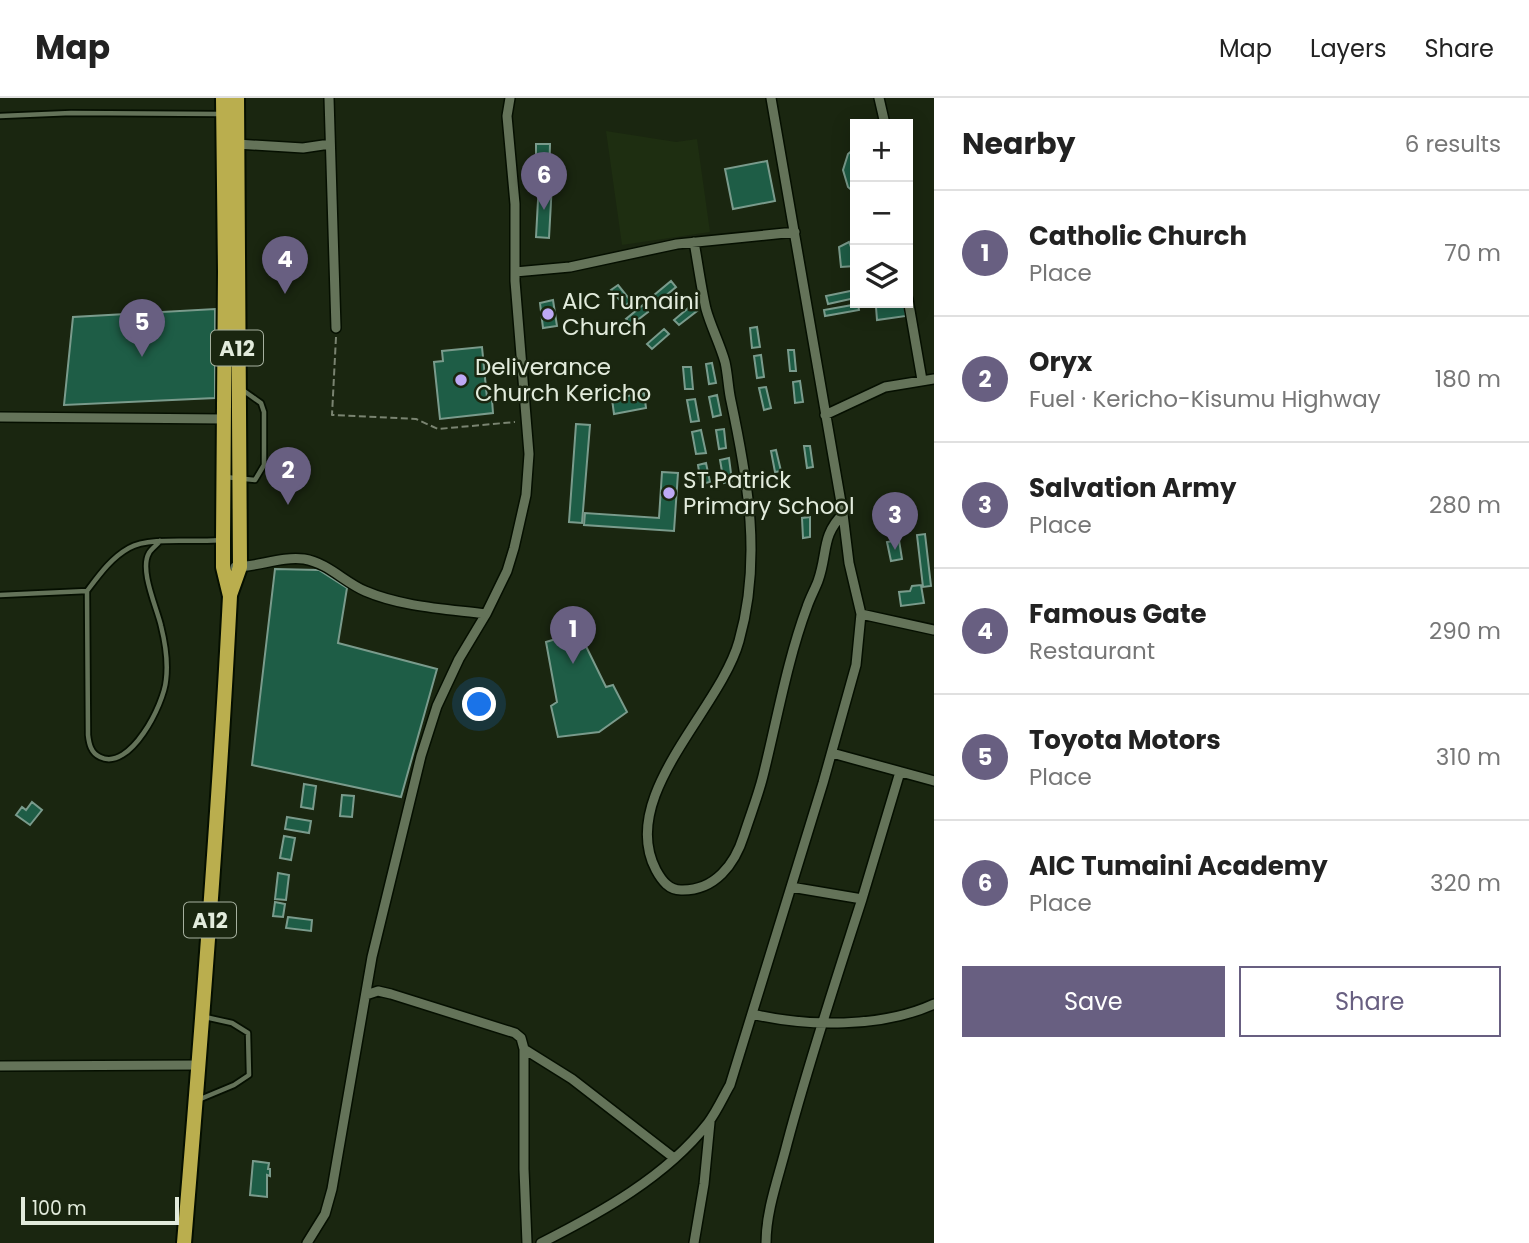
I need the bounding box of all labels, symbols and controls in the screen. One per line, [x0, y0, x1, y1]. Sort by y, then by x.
text: Map [35, 24, 110, 71]
text: Map [1219, 32, 1272, 65]
text: Layers [1310, 32, 1386, 65]
text: Share [1424, 32, 1494, 65]
map controls [850, 119, 913, 308]
button: + [850, 119, 913, 182]
text: Nearby [962, 122, 1076, 165]
text: 6 results [1405, 128, 1501, 160]
pin: 6 [521, 152, 567, 210]
button: − [850, 182, 913, 245]
text: Catholic Church [1029, 218, 1247, 254]
pin: 4 [262, 236, 308, 294]
text: 1 [981, 237, 989, 269]
text: 70 m [1444, 237, 1501, 269]
button: layers [850, 245, 913, 308]
text: Place [1029, 257, 1092, 289]
place label: AIC Tumaini Church [562, 285, 700, 343]
pin: 5 [119, 299, 165, 357]
marker: AIC Tumaini Church [540, 306, 556, 322]
road number: A12 [211, 330, 263, 366]
text: Oryx [1029, 344, 1092, 380]
place label: Deliverance Church Kericho [475, 351, 651, 409]
text: 2 [978, 363, 992, 395]
text: 180 m [1435, 363, 1501, 395]
marker: Deliverance Church Kericho [453, 372, 469, 388]
text: Fuel · Kericho-Kisumu Highway [1029, 383, 1381, 415]
pin: 2 [265, 447, 311, 505]
place label: ST.Patrick Primary School [683, 464, 855, 522]
text: Salvation Army [1029, 470, 1236, 506]
marker: ST.Patrick Primary School [661, 485, 677, 501]
text: 3 [978, 489, 992, 521]
text: 280 m [1429, 489, 1501, 521]
pin: 3 [872, 492, 918, 550]
text: Place [1029, 509, 1092, 541]
text: Famous Gate [1029, 596, 1207, 632]
pin: 1 [550, 606, 596, 664]
text: 4 [977, 615, 993, 647]
text: 290 m [1429, 615, 1501, 647]
text: Restaurant [1029, 635, 1155, 667]
your location [462, 687, 496, 721]
text: Toyota Motors [1029, 722, 1221, 758]
text: 5 [978, 741, 992, 773]
text: 310 m [1436, 741, 1501, 773]
text: Place [1029, 761, 1092, 793]
text: AIC Tumaini Academy [1029, 848, 1328, 884]
text: 6 [978, 867, 992, 899]
text: 320 m [1430, 867, 1501, 899]
text: Place [1029, 887, 1092, 919]
road number: A12 [184, 902, 236, 938]
button: Save [962, 966, 1225, 1037]
button: Share [1239, 966, 1501, 1037]
scale bar [21, 1194, 178, 1226]
text: 100 m [32, 1195, 87, 1222]

